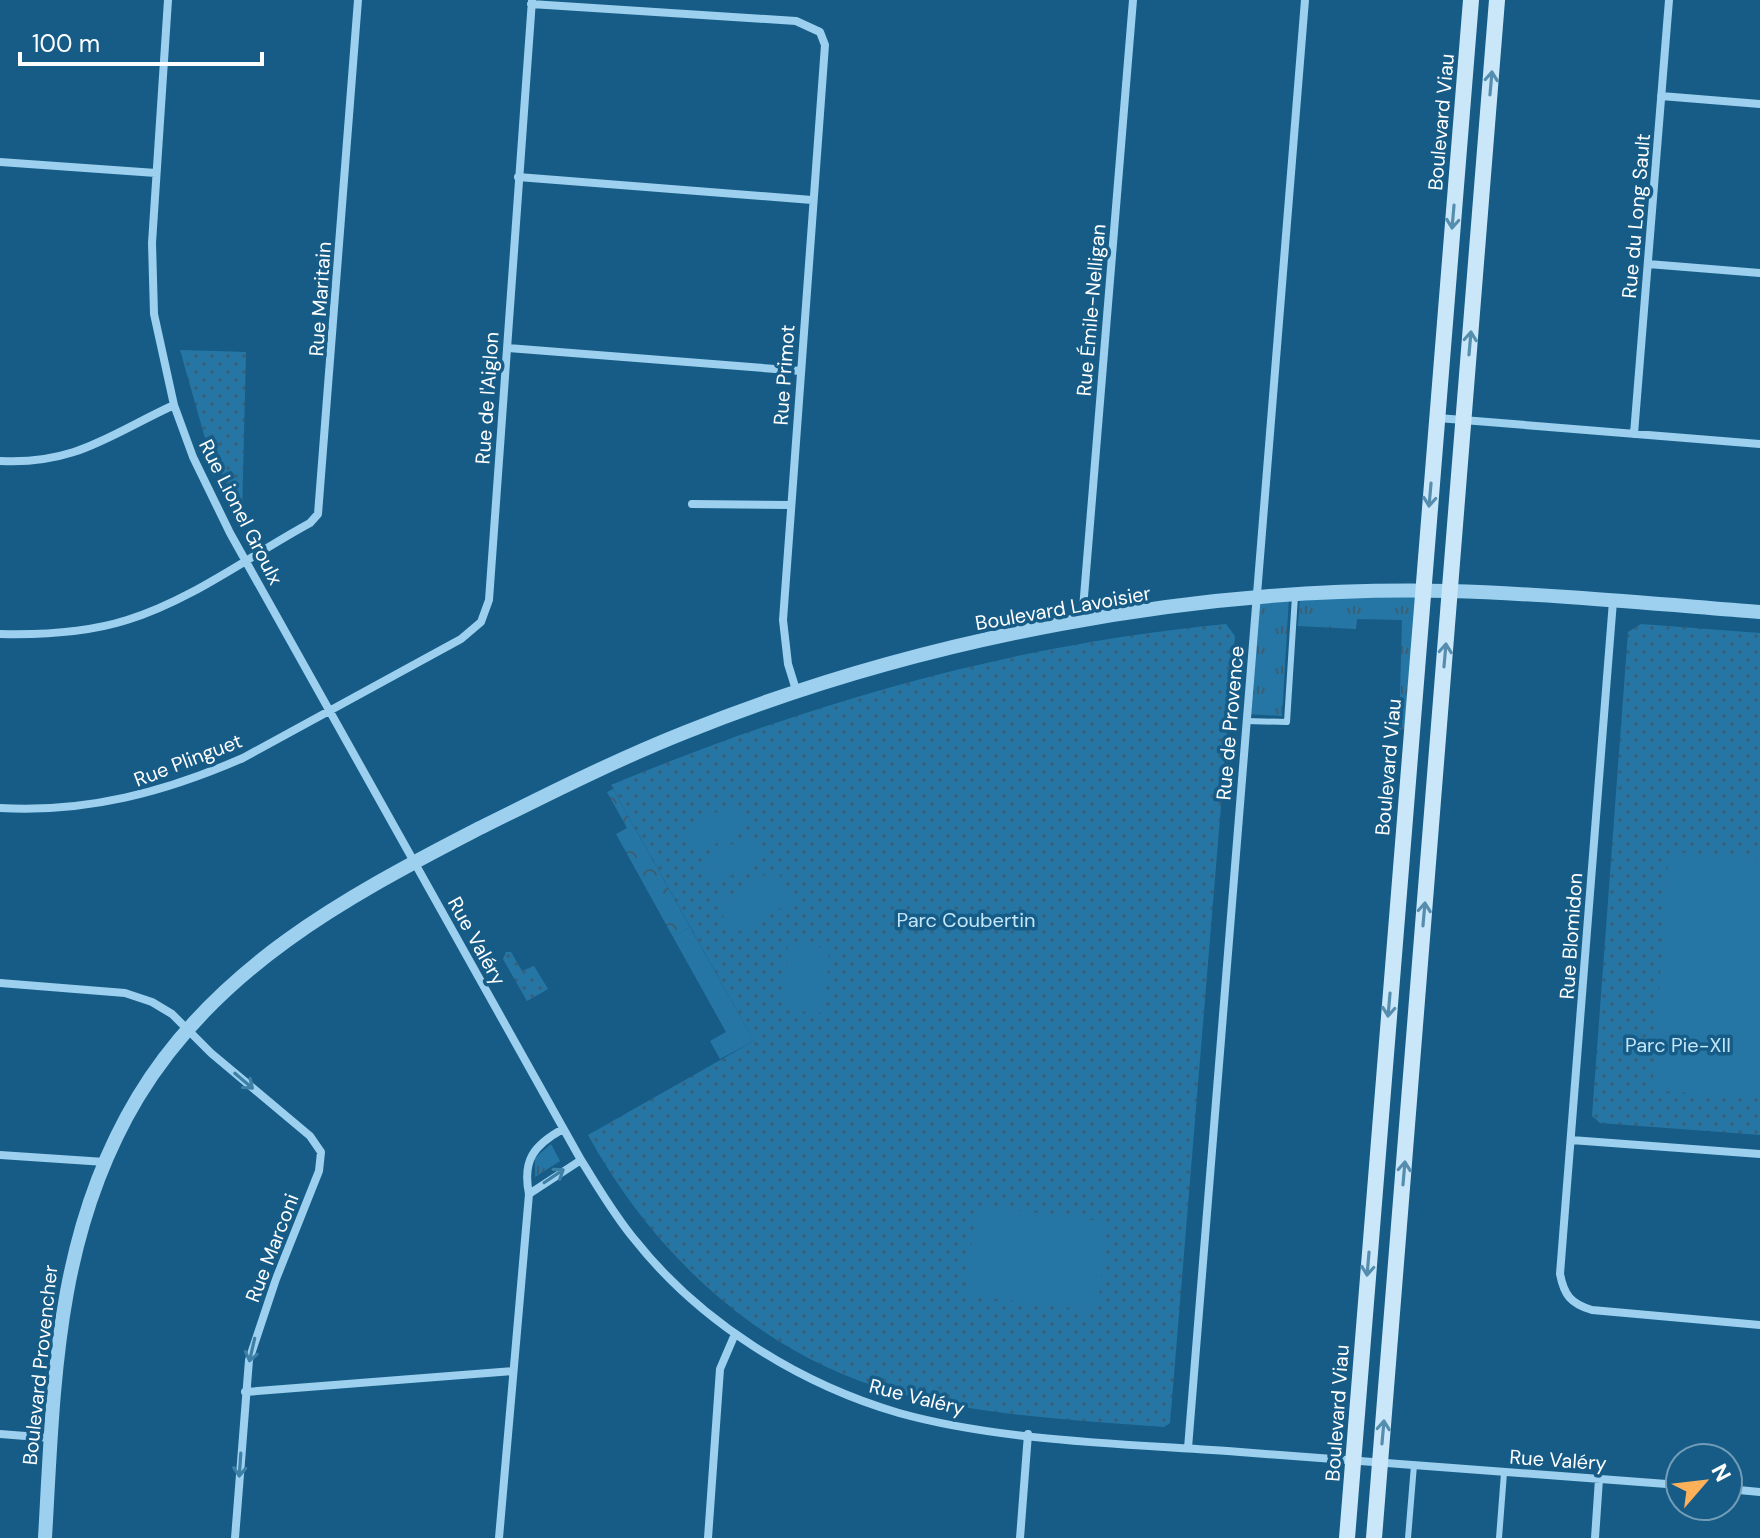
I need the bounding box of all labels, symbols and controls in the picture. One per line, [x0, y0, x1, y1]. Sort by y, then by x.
scale bar [20, 16, 262, 66]
text: 100 m [32, 28, 100, 59]
street label: Boulevard Viau [1422, 53, 1460, 191]
one-way arrow [1484, 71, 1499, 97]
street label: Rue du Long Sault [1616, 132, 1656, 300]
one-way arrow [1445, 203, 1460, 230]
street label: Rue Émile-Nelligan [1071, 223, 1111, 397]
street label: Rue Maritain [303, 241, 337, 357]
street label: Rue Primot [768, 324, 800, 426]
one-way arrow [1463, 330, 1478, 357]
street label: Rue de l'Aiglon [469, 331, 505, 465]
street label: Rue Lionel Groulx [193, 435, 289, 589]
one-way arrow [1423, 481, 1438, 508]
street label: Boulevard Lavoisier [973, 580, 1153, 636]
one-way arrow [1438, 642, 1453, 669]
street label: Rue de Provence [1210, 645, 1250, 801]
street label: Boulevard Viau [1369, 698, 1407, 836]
street label: Rue Plinguet [130, 727, 246, 793]
street label: Rue Blomidon [1554, 872, 1588, 1000]
street label: Rue Valéry [442, 892, 512, 990]
one-way arrow [1417, 901, 1432, 928]
park label: Parc Coubertin [897, 907, 1035, 933]
one-way arrow [1381, 991, 1396, 1017]
park label: Parc Pie-XII [1625, 1032, 1731, 1058]
one-way arrow [233, 1072, 254, 1090]
one-way arrow [1397, 1160, 1412, 1187]
one-way arrow [543, 1168, 565, 1185]
street label: Rue Marconi [239, 1190, 305, 1306]
one-way arrow [1361, 1250, 1376, 1277]
street label: Boulevard Provencher [17, 1264, 63, 1466]
one-way arrow [244, 1336, 259, 1362]
street label: Boulevard Viau [1319, 1344, 1355, 1482]
street label: Rue Valéry [867, 1373, 967, 1421]
one-way arrow [1376, 1419, 1391, 1446]
north arrow [1664, 1442, 1744, 1522]
street label: Rue Valéry [1508, 1444, 1608, 1476]
one-way arrow [232, 1451, 247, 1478]
text: N [1705, 1459, 1738, 1487]

